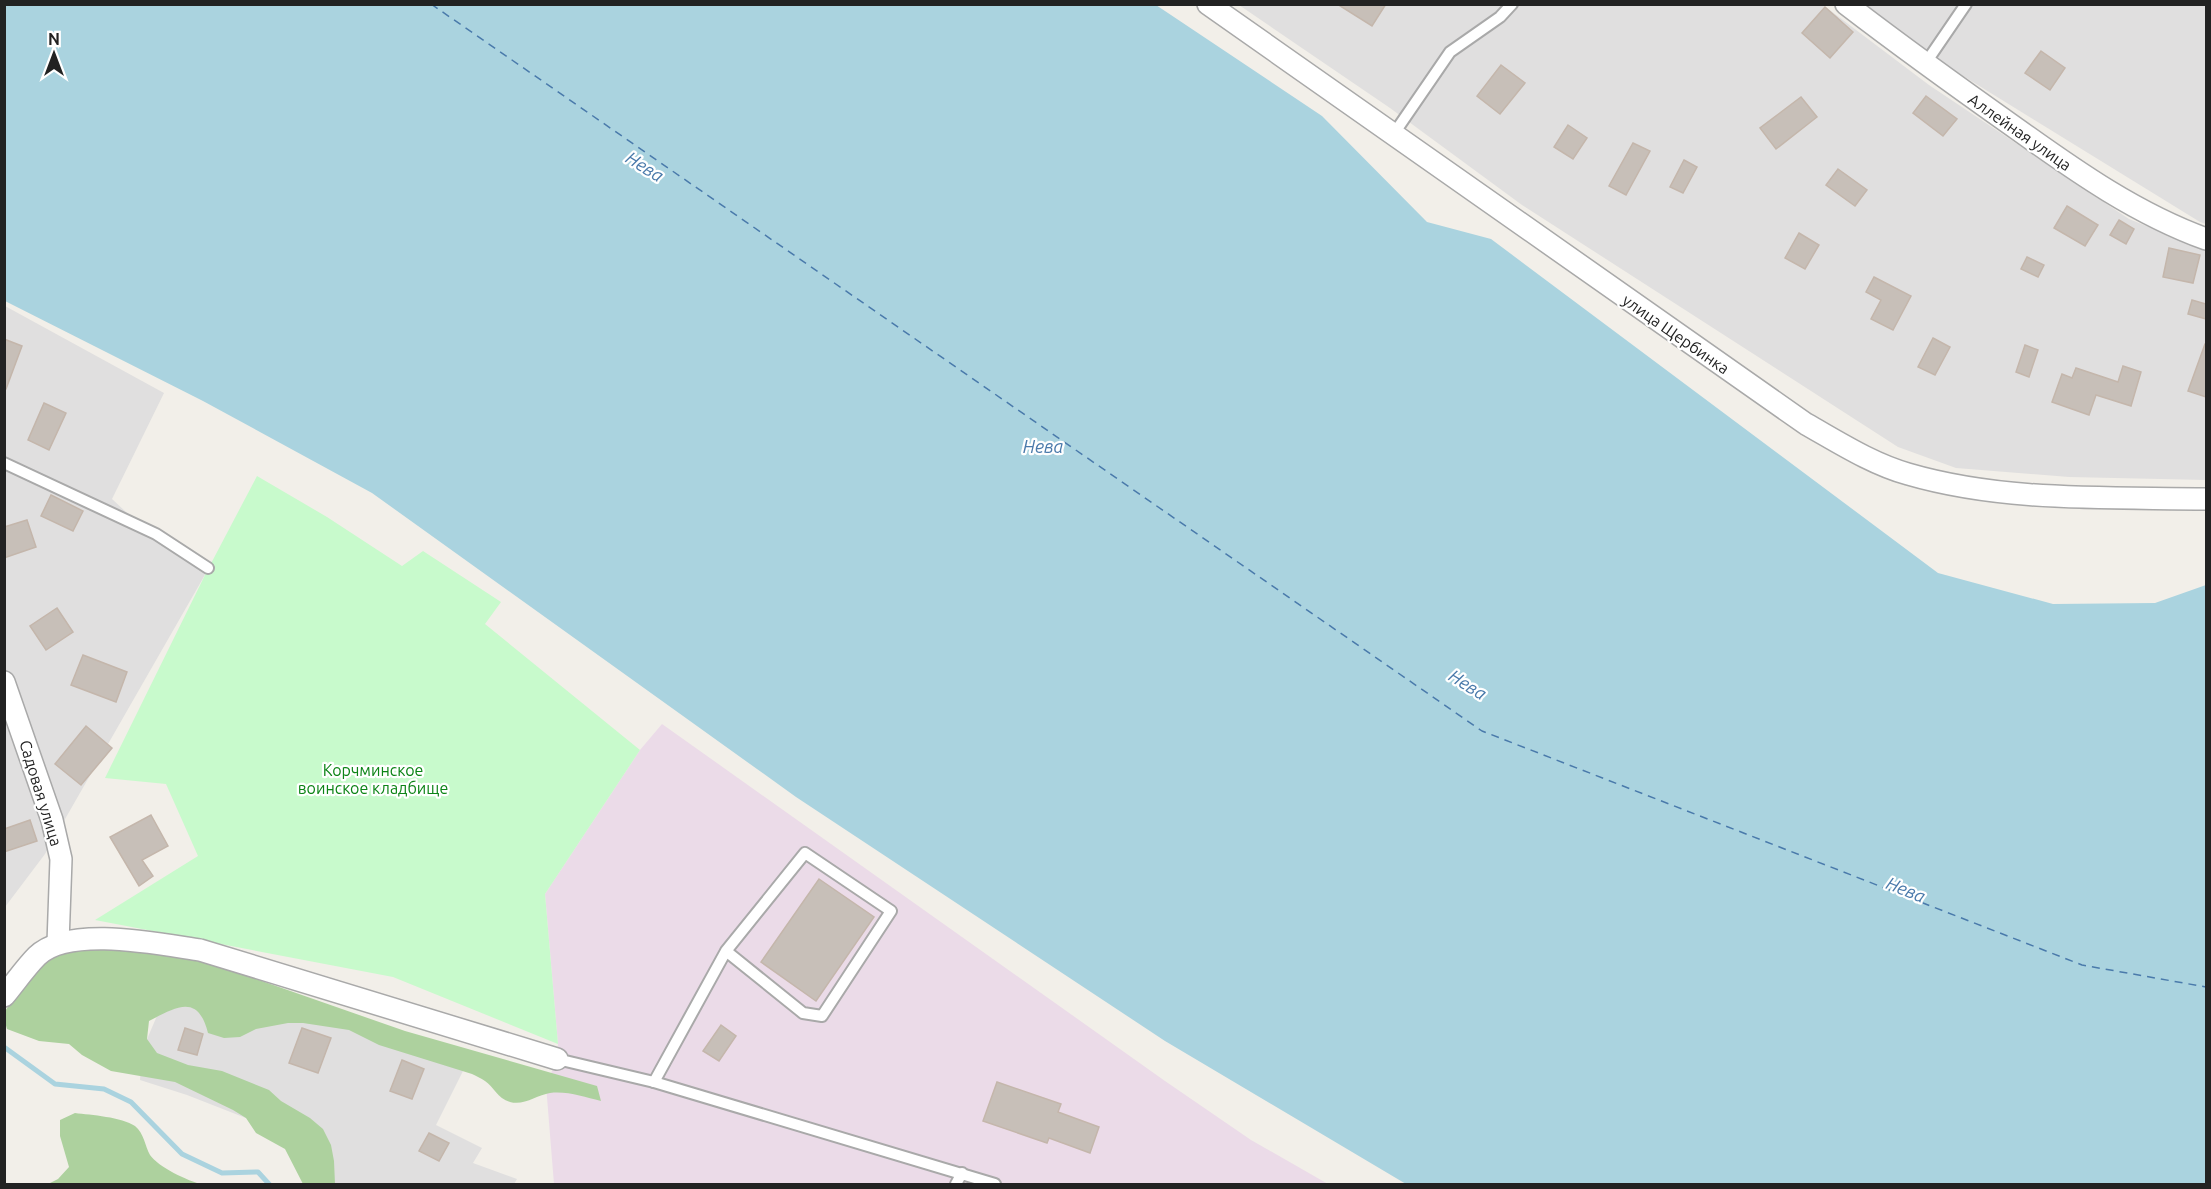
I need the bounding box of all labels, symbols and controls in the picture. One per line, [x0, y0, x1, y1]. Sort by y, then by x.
north arrow [24, 24, 84, 84]
text: N [48, 30, 60, 48]
street label: Аллейная улица [1965, 90, 2075, 174]
water label: Нева [623, 147, 668, 185]
street label: улица Щербинка [1619, 290, 1733, 378]
water label: Нева [1023, 436, 1063, 456]
water label: Нева [1446, 665, 1491, 703]
street label: Садовая улица [16, 738, 66, 848]
park label: Корчминское воинское кладбище [298, 761, 448, 797]
water label: Нева [1884, 872, 1929, 906]

